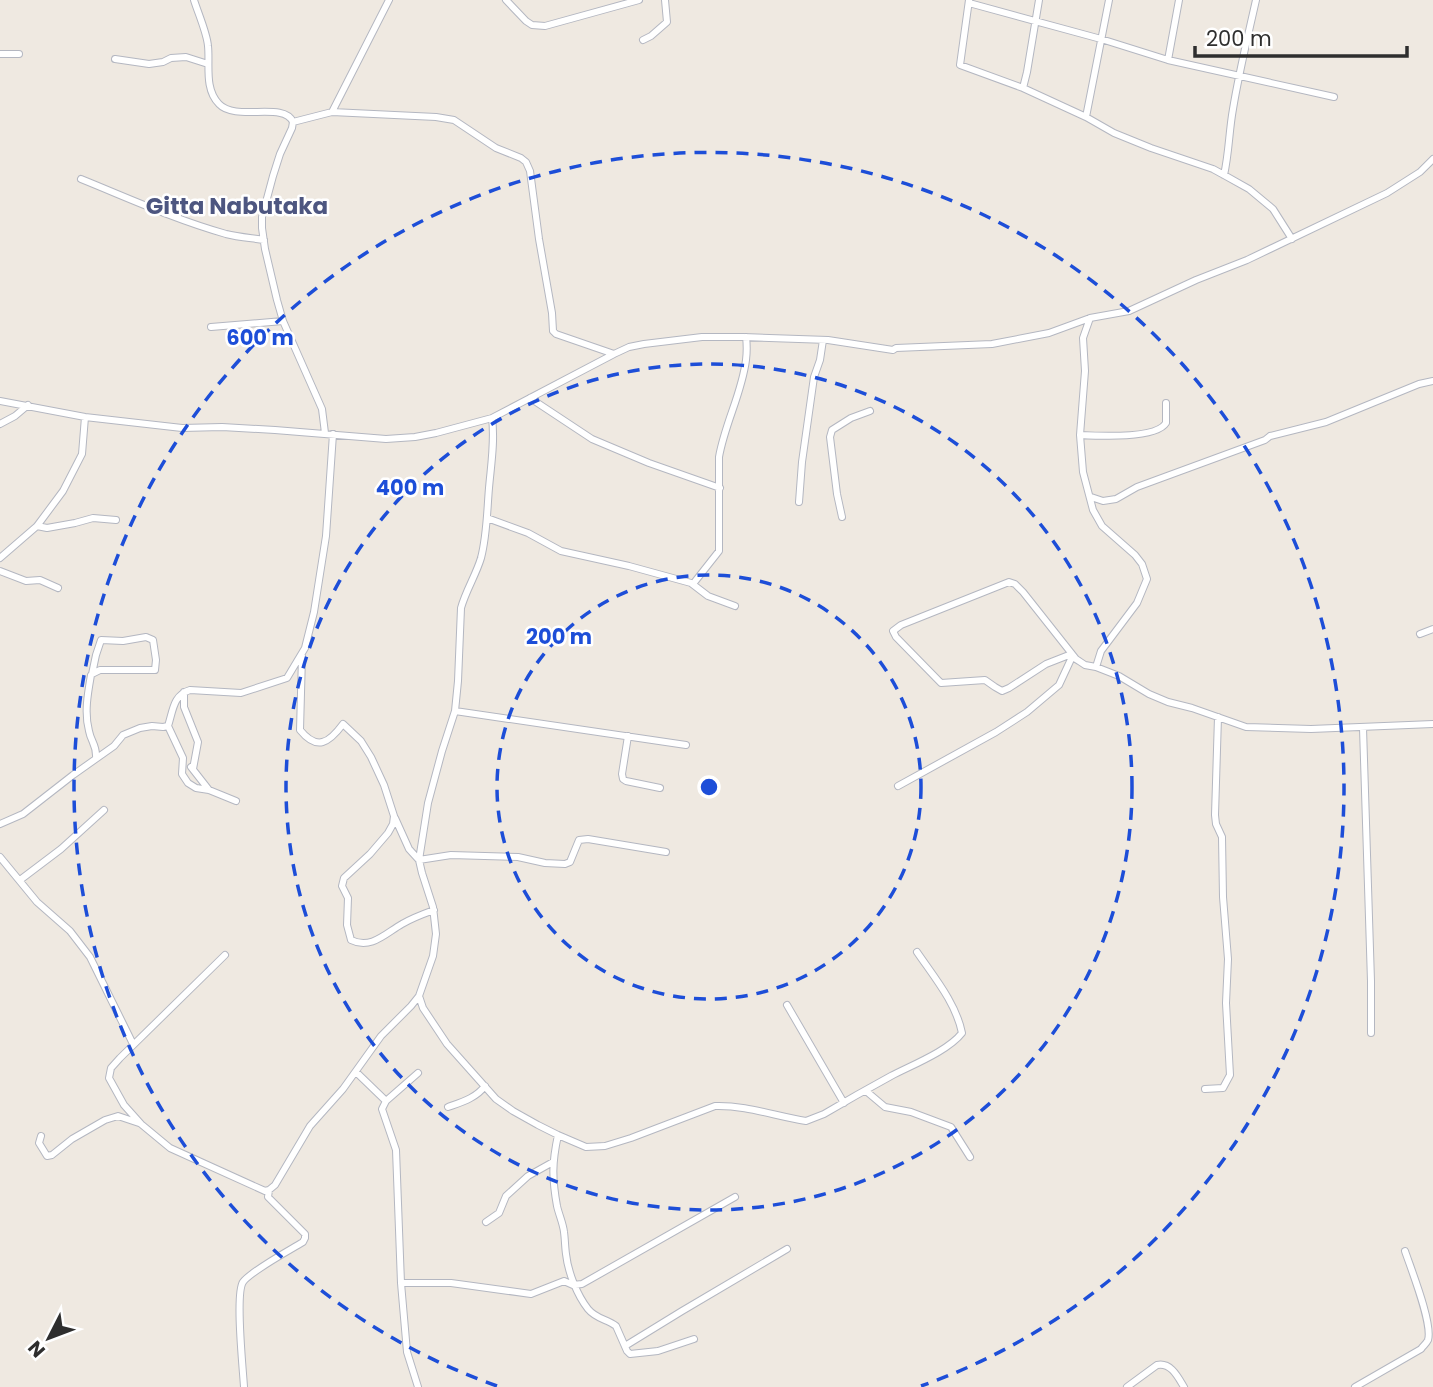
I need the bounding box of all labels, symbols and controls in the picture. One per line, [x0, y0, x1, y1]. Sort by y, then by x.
scale bar [1195, 14, 1407, 58]
text: 200 m [1206, 24, 1272, 53]
district label: Gitta Nabutaka [146, 190, 328, 222]
text: 600 m [226, 323, 294, 352]
text: 400 m [376, 473, 444, 502]
text: 200 m [526, 622, 592, 651]
centre of rings [697, 775, 721, 799]
north arrow [14, 1303, 84, 1373]
text: N [22, 1335, 52, 1363]

